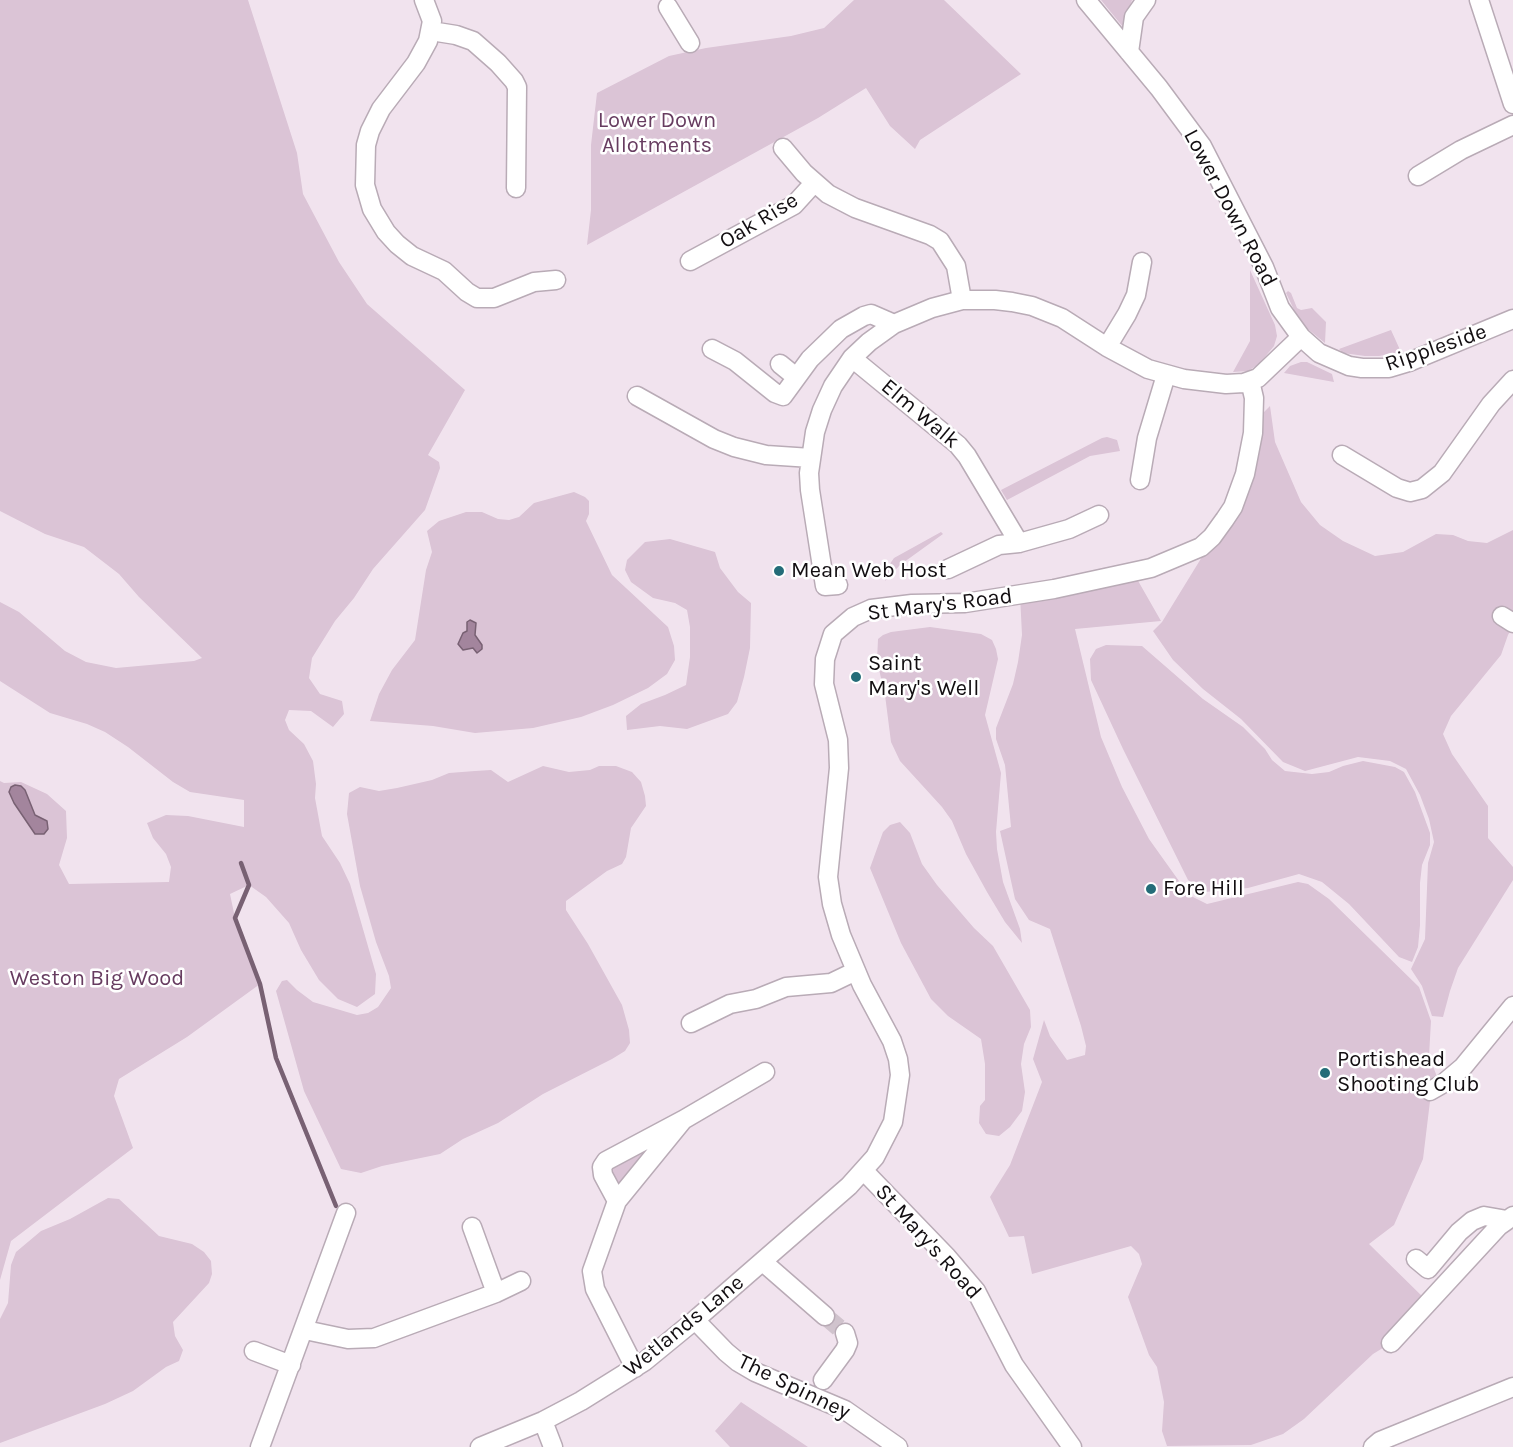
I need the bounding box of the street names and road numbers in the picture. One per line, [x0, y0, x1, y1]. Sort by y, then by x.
street label: Lower Down Road [1177, 125, 1283, 291]
street label: Oak Rise [715, 187, 803, 255]
street label: Rippleside [1382, 318, 1490, 378]
street label: Elm Walk [876, 374, 964, 454]
street label: St Mary's Road [866, 583, 1014, 627]
street label: St Mary's Road [869, 1179, 987, 1305]
street label: Wetlands Lane [619, 1270, 749, 1382]
street label: The Spinney [734, 1348, 854, 1426]

